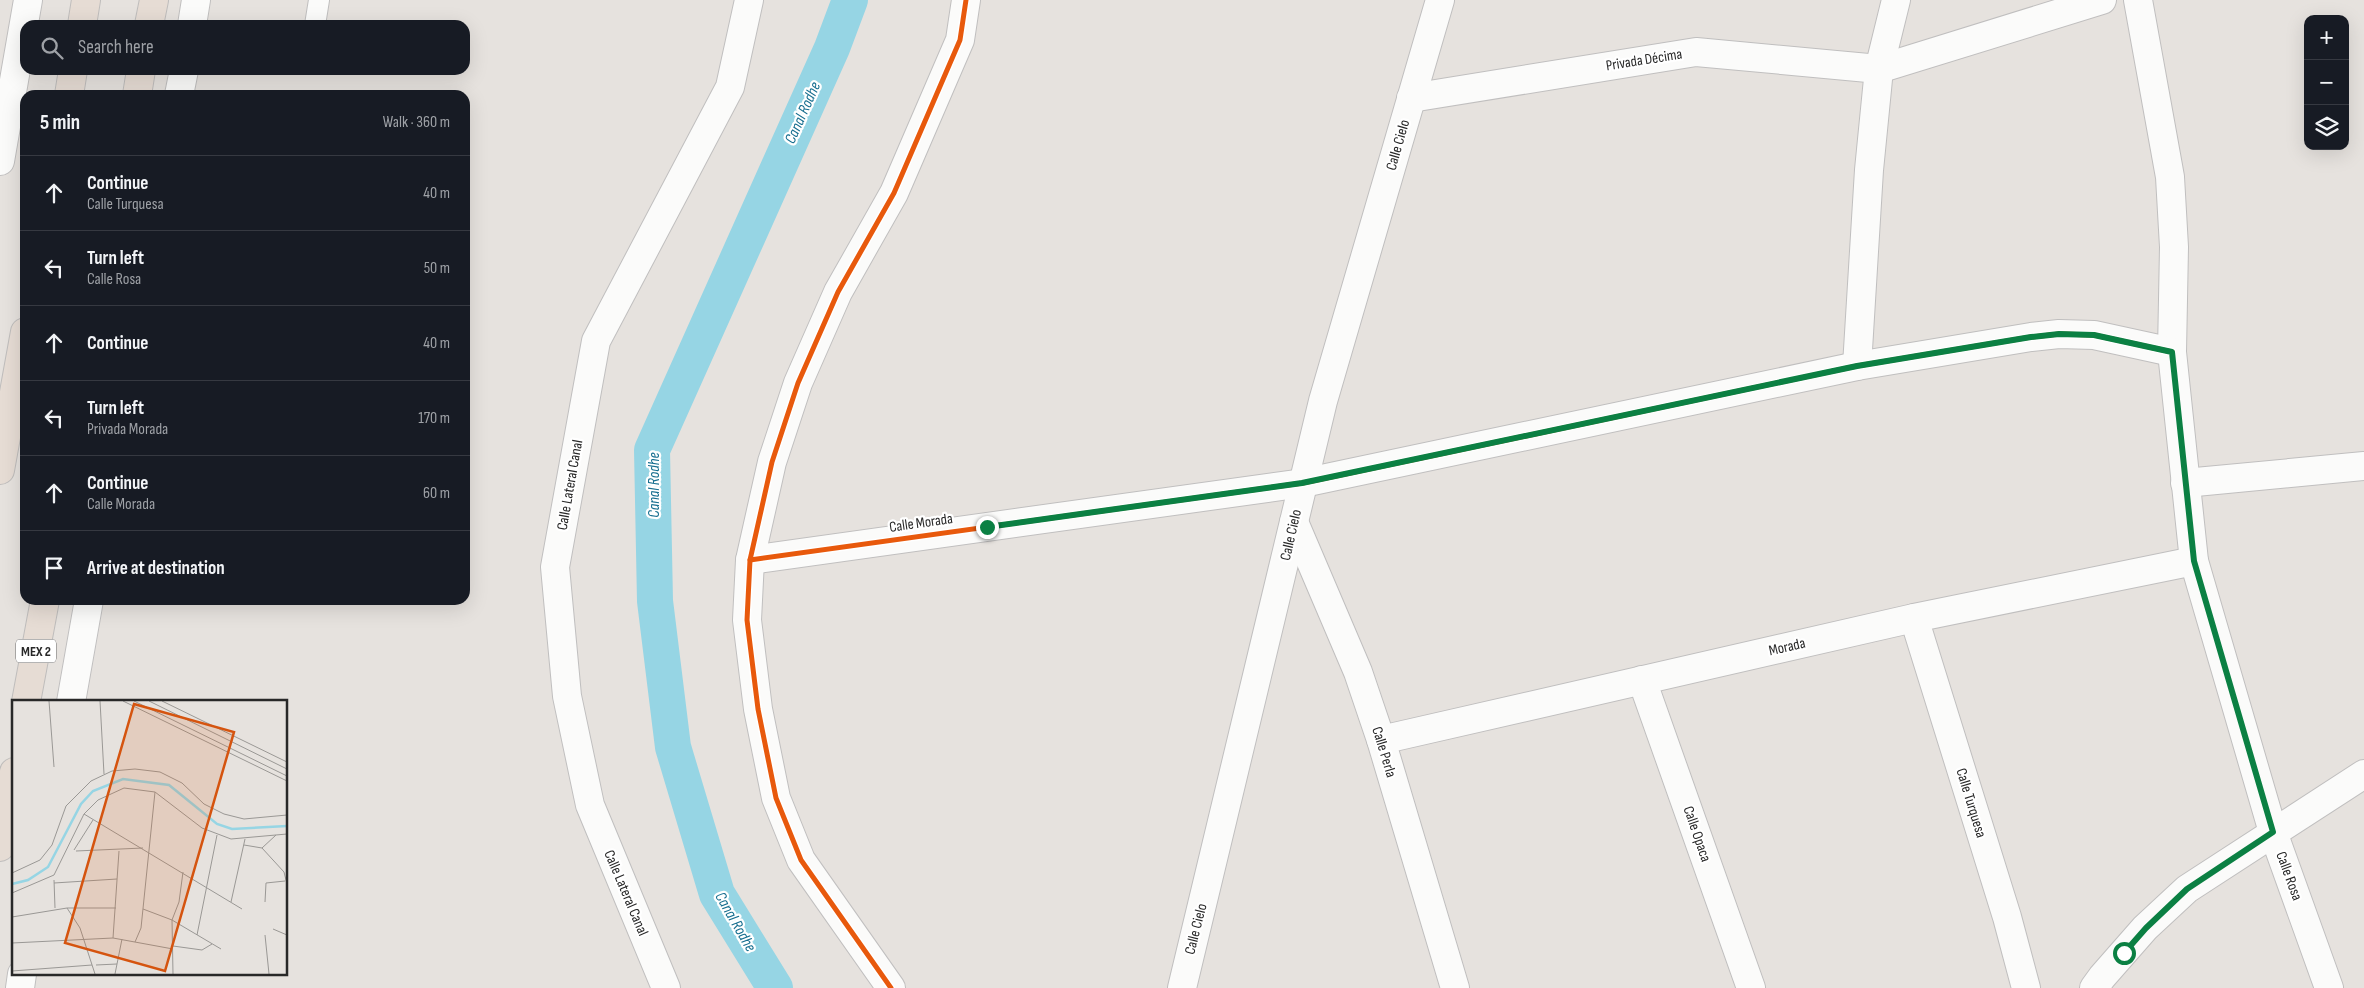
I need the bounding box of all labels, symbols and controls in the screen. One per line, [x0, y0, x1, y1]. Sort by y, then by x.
map controls [2304, 15, 2349, 150]
button: + [2304, 15, 2349, 60]
search box [20, 20, 470, 75]
icon: search [38, 34, 66, 62]
text: Search here [78, 36, 154, 59]
street label: Privada Décima [1605, 45, 1684, 75]
button: − [2304, 60, 2349, 105]
water label: Canal Rodhe [781, 79, 825, 147]
button: layers [2304, 105, 2349, 150]
text: 5 min [40, 110, 80, 135]
text: Walk · 360 m [383, 113, 450, 132]
street label: Calle Cielo [1382, 117, 1414, 173]
text: Continue [87, 172, 148, 195]
icon: ahead [40, 179, 68, 207]
text: 40 m [423, 184, 450, 203]
text: Calle Turquesa [87, 195, 164, 214]
text: Turn left [87, 247, 144, 270]
icon: left [40, 254, 68, 282]
text: 50 m [424, 259, 450, 278]
text: Calle Rosa [87, 270, 141, 289]
icon: ahead [40, 329, 68, 357]
text: Continue [87, 332, 148, 355]
text: 40 m [423, 334, 450, 353]
text: Turn left [87, 397, 144, 420]
icon: left [40, 404, 68, 432]
text: 170 m [418, 409, 450, 428]
text: Privada Morada [87, 420, 168, 439]
street label: Calle Lateral Canal [553, 438, 587, 532]
water label: Canal Rodhe [645, 452, 664, 518]
text: Continue [87, 472, 148, 495]
icon: ahead [40, 479, 68, 507]
text: 60 m [423, 484, 450, 503]
text: Calle Morada [87, 495, 155, 514]
street label: Calle Cielo [1276, 508, 1306, 562]
street label: Calle Morada [888, 509, 954, 537]
route end [976, 516, 999, 539]
icon: arrive [40, 554, 68, 582]
text: Arrive at destination [87, 557, 225, 580]
street label: Morada [1767, 634, 1807, 660]
road number: MEX 2 [16, 640, 56, 662]
inset map [12, 700, 288, 976]
street label: Calle Perla [1367, 724, 1401, 780]
street label: Calle Turquesa [1951, 766, 1991, 840]
street label: Calle Opaca [1679, 804, 1715, 865]
street label: Calle Lateral Canal [599, 847, 653, 939]
street label: Calle Rosa [2271, 849, 2307, 903]
water label: Canal Rodhe [710, 889, 760, 955]
street label: Calle Cielo [1181, 902, 1211, 956]
route start [2113, 942, 2136, 965]

